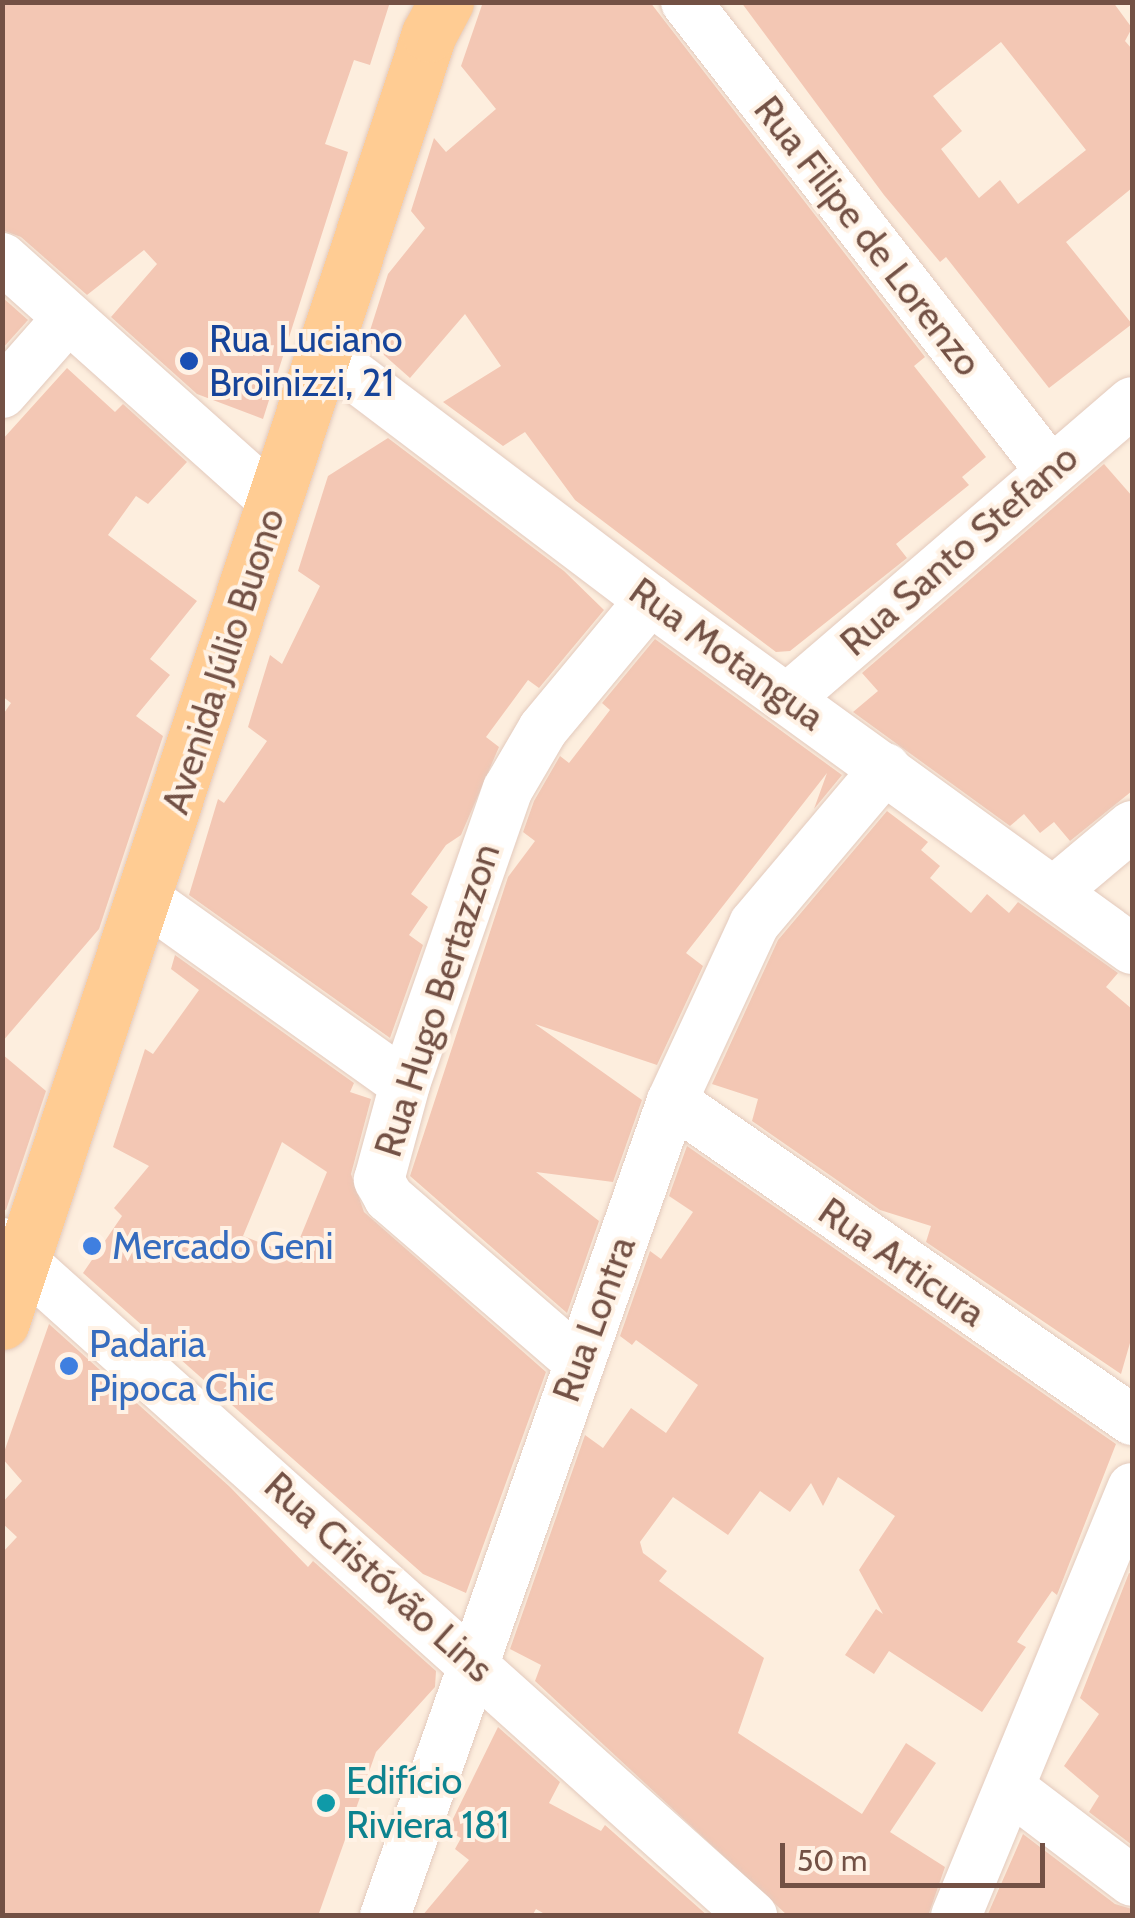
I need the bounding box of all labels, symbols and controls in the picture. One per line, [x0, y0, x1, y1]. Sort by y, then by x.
street label: Rua Filipe de Lorenzo [745, 87, 991, 385]
place label: Rua Luciano Broinizzi, 21 [209, 316, 403, 406]
marker: Rua Luciano Broinizzi, 21 [178, 350, 200, 372]
street label: Rua Santo Stefano [831, 435, 1087, 665]
street label: Avenida Júlio Buono [152, 503, 294, 819]
street label: Rua Motangua [621, 568, 833, 740]
street label: Rua Hugo Bertazzon [365, 838, 509, 1162]
street label: Rua Articura [810, 1188, 994, 1336]
place label: Mercado Geni [112, 1223, 334, 1269]
street label: Rua Lontra [543, 1230, 645, 1408]
marker: Mercado Geni [81, 1235, 103, 1257]
place label: Padaria Pipoca Chic [89, 1321, 274, 1410]
marker: Padaria Pipoca Chic [58, 1355, 80, 1377]
street label: Rua Cristóvão Lins [255, 1463, 503, 1691]
place label: Edifício Riviera 181 [346, 1758, 509, 1848]
marker: Edifício Riviera 181 [315, 1792, 337, 1814]
scale bar [785, 1823, 1050, 1885]
text: 50 m [797, 1842, 867, 1879]

